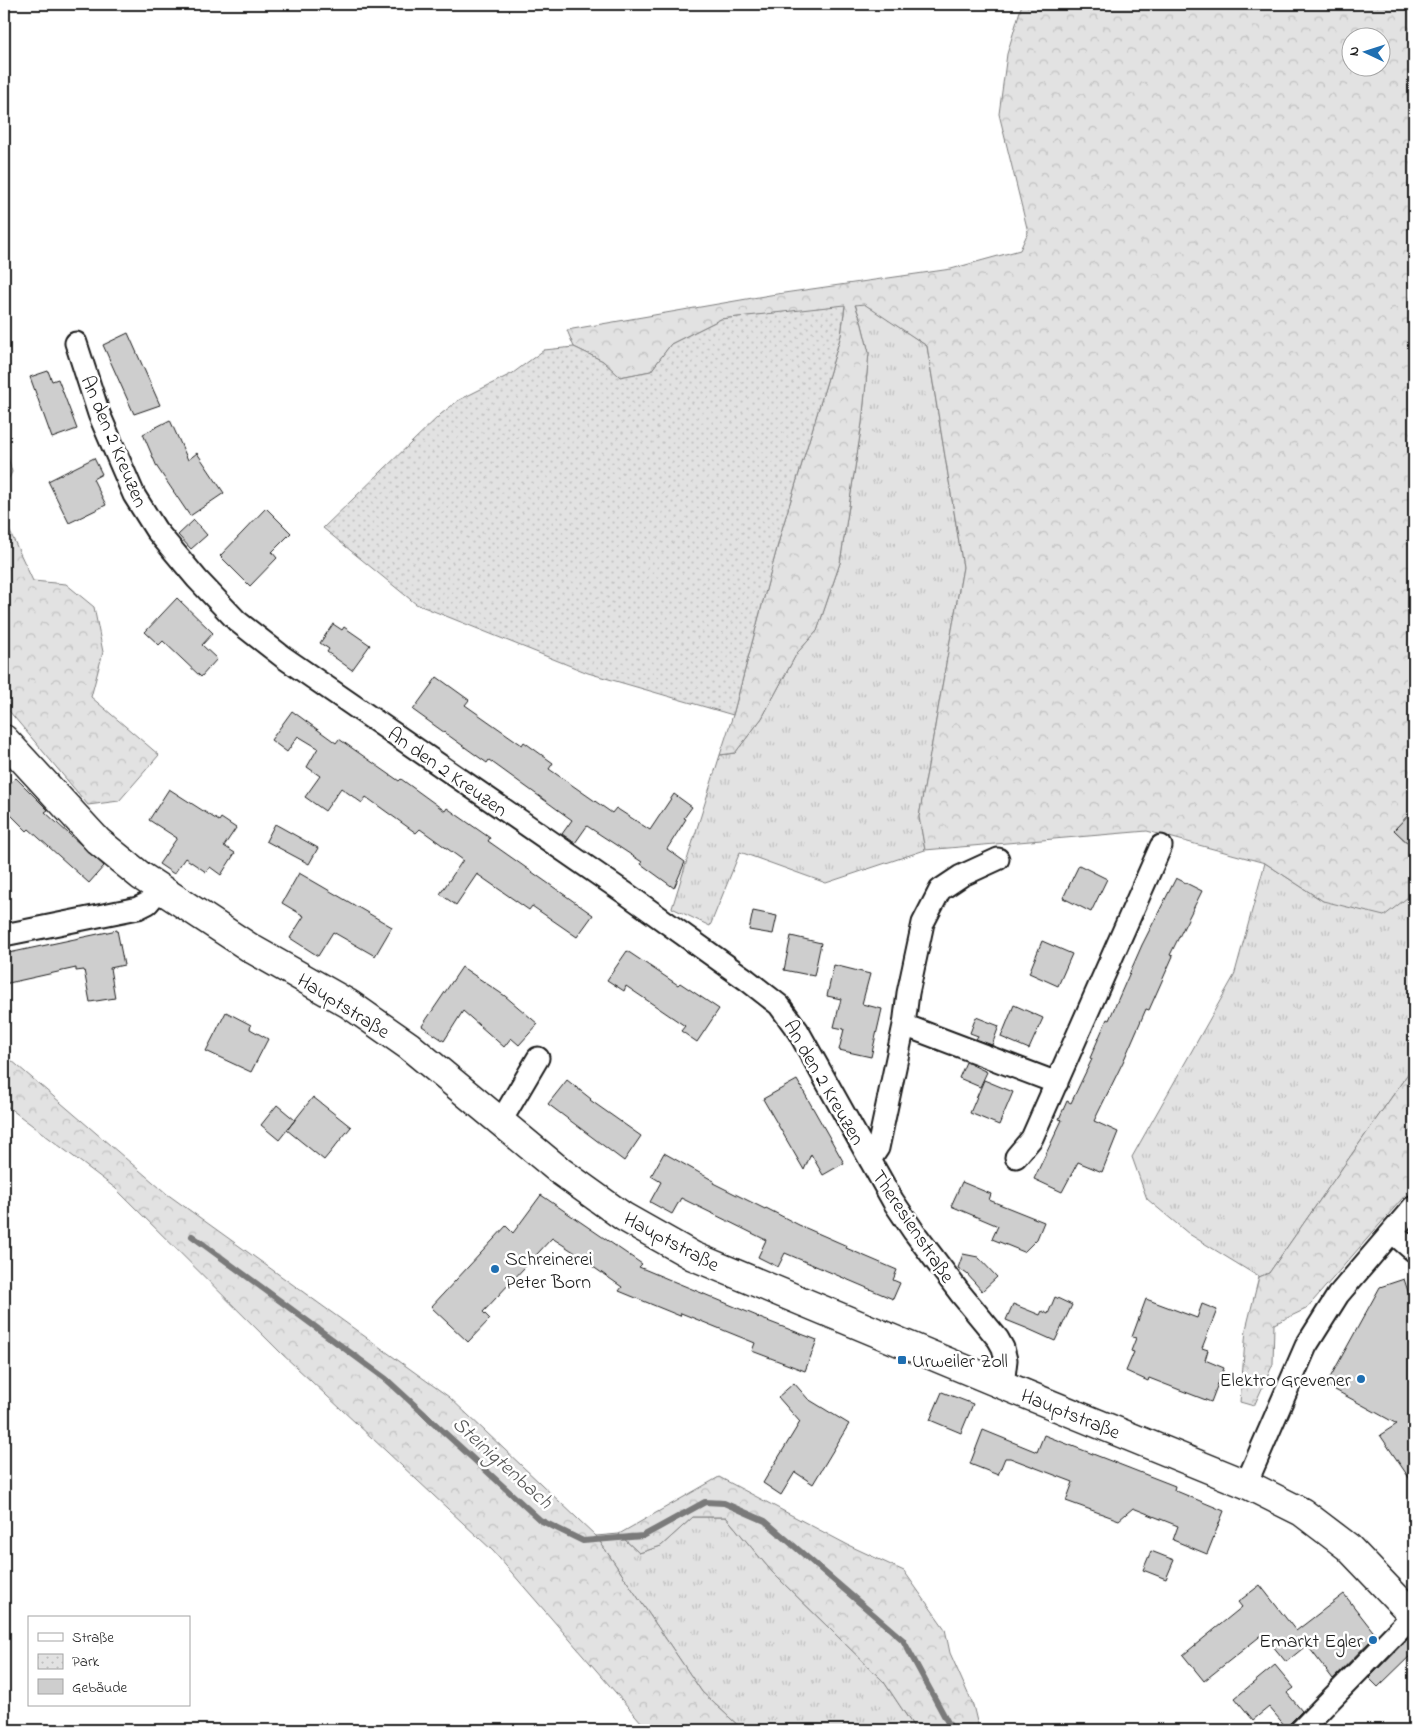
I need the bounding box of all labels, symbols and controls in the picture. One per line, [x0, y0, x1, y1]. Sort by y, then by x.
north arrow [1340, 28, 1390, 78]
text: N [1344, 46, 1365, 57]
street label: An den 2 Kreuzen [72, 372, 154, 512]
street label: An den 2 Kreuzen [381, 721, 513, 825]
street label: Hauptstraße [291, 967, 395, 1047]
street label: An den 2 Kreuzen [775, 1015, 871, 1152]
street label: Theresienstraße [863, 1165, 961, 1290]
street label: Hauptstraße [618, 1206, 724, 1281]
place label: Schreinerei Peter Born [505, 1246, 593, 1298]
marker: Schreinerei Peter Born [489, 1263, 501, 1275]
place label: Urweiler Zoll [912, 1348, 1008, 1377]
marker: Urweiler Zoll [896, 1354, 908, 1366]
place label: Elektro Grevener [1219, 1367, 1352, 1396]
marker: Elektro Grevener [1355, 1373, 1367, 1385]
street label: Hauptstraße [1016, 1382, 1124, 1448]
water label: Steinigtenbach [444, 1410, 559, 1518]
legend [28, 1616, 190, 1706]
text: Straße [72, 1627, 114, 1649]
place label: Emarkt Egler [1259, 1628, 1364, 1658]
marker: Emarkt Egler [1367, 1634, 1379, 1646]
text: Park [72, 1651, 100, 1673]
text: Gebäude [72, 1677, 128, 1699]

